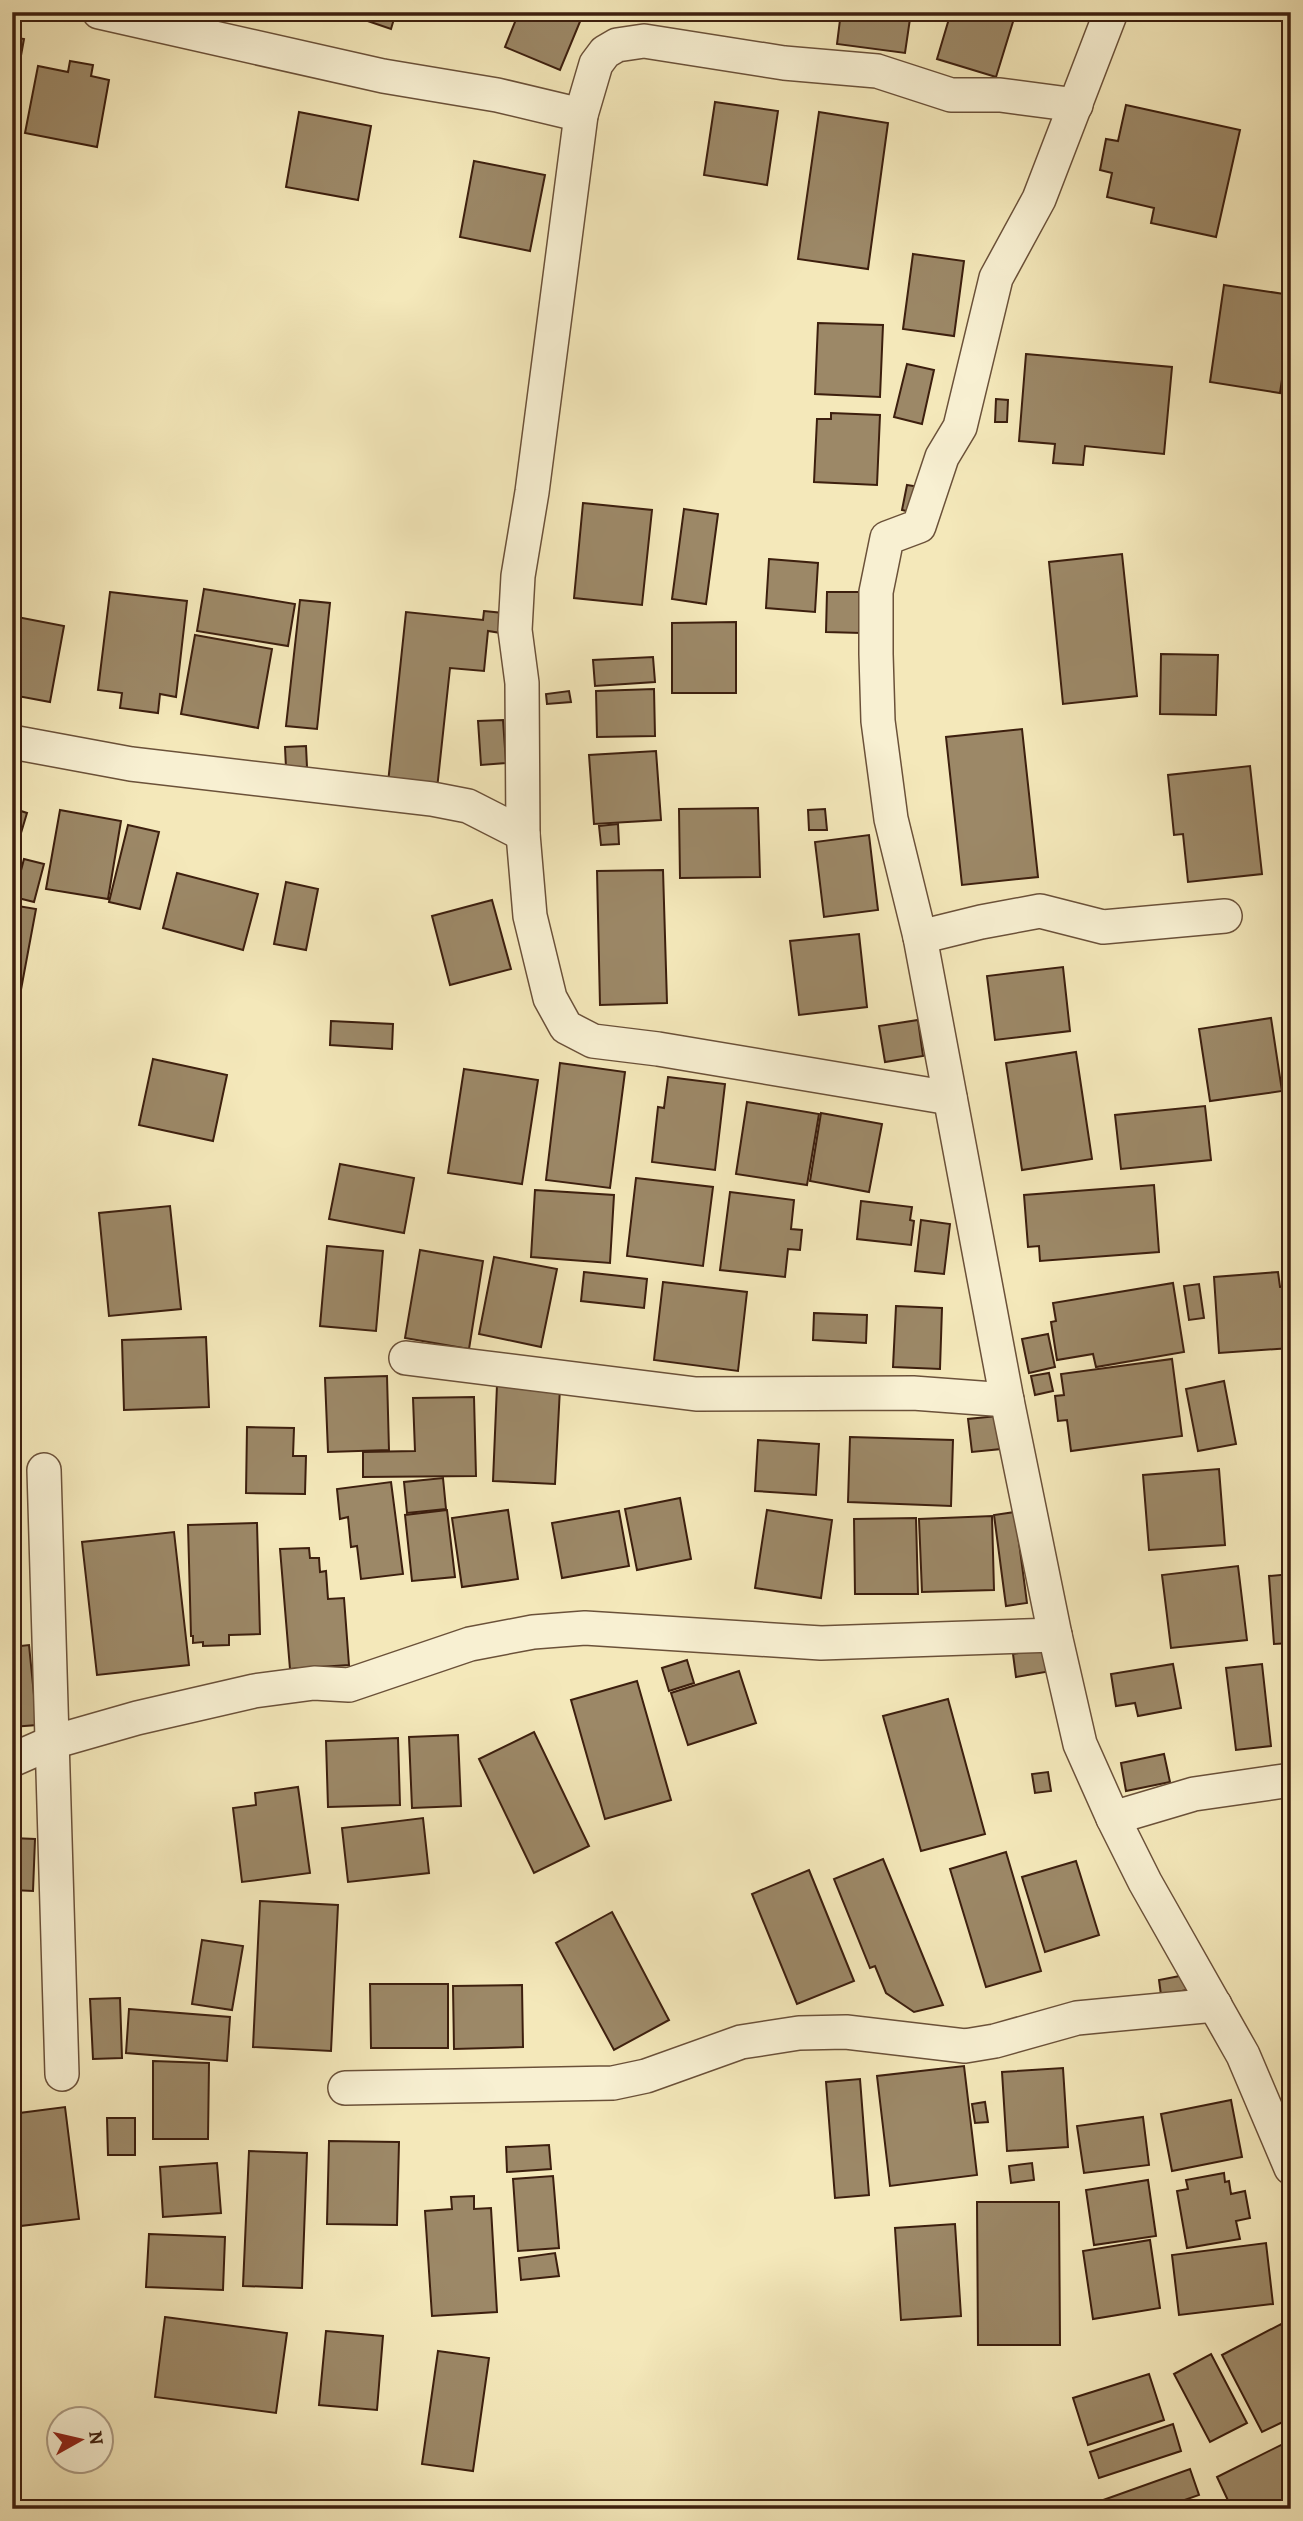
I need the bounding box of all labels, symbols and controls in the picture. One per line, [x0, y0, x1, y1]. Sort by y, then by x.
north arrow [46, 2406, 116, 2476]
text: N [82, 2429, 110, 2447]

